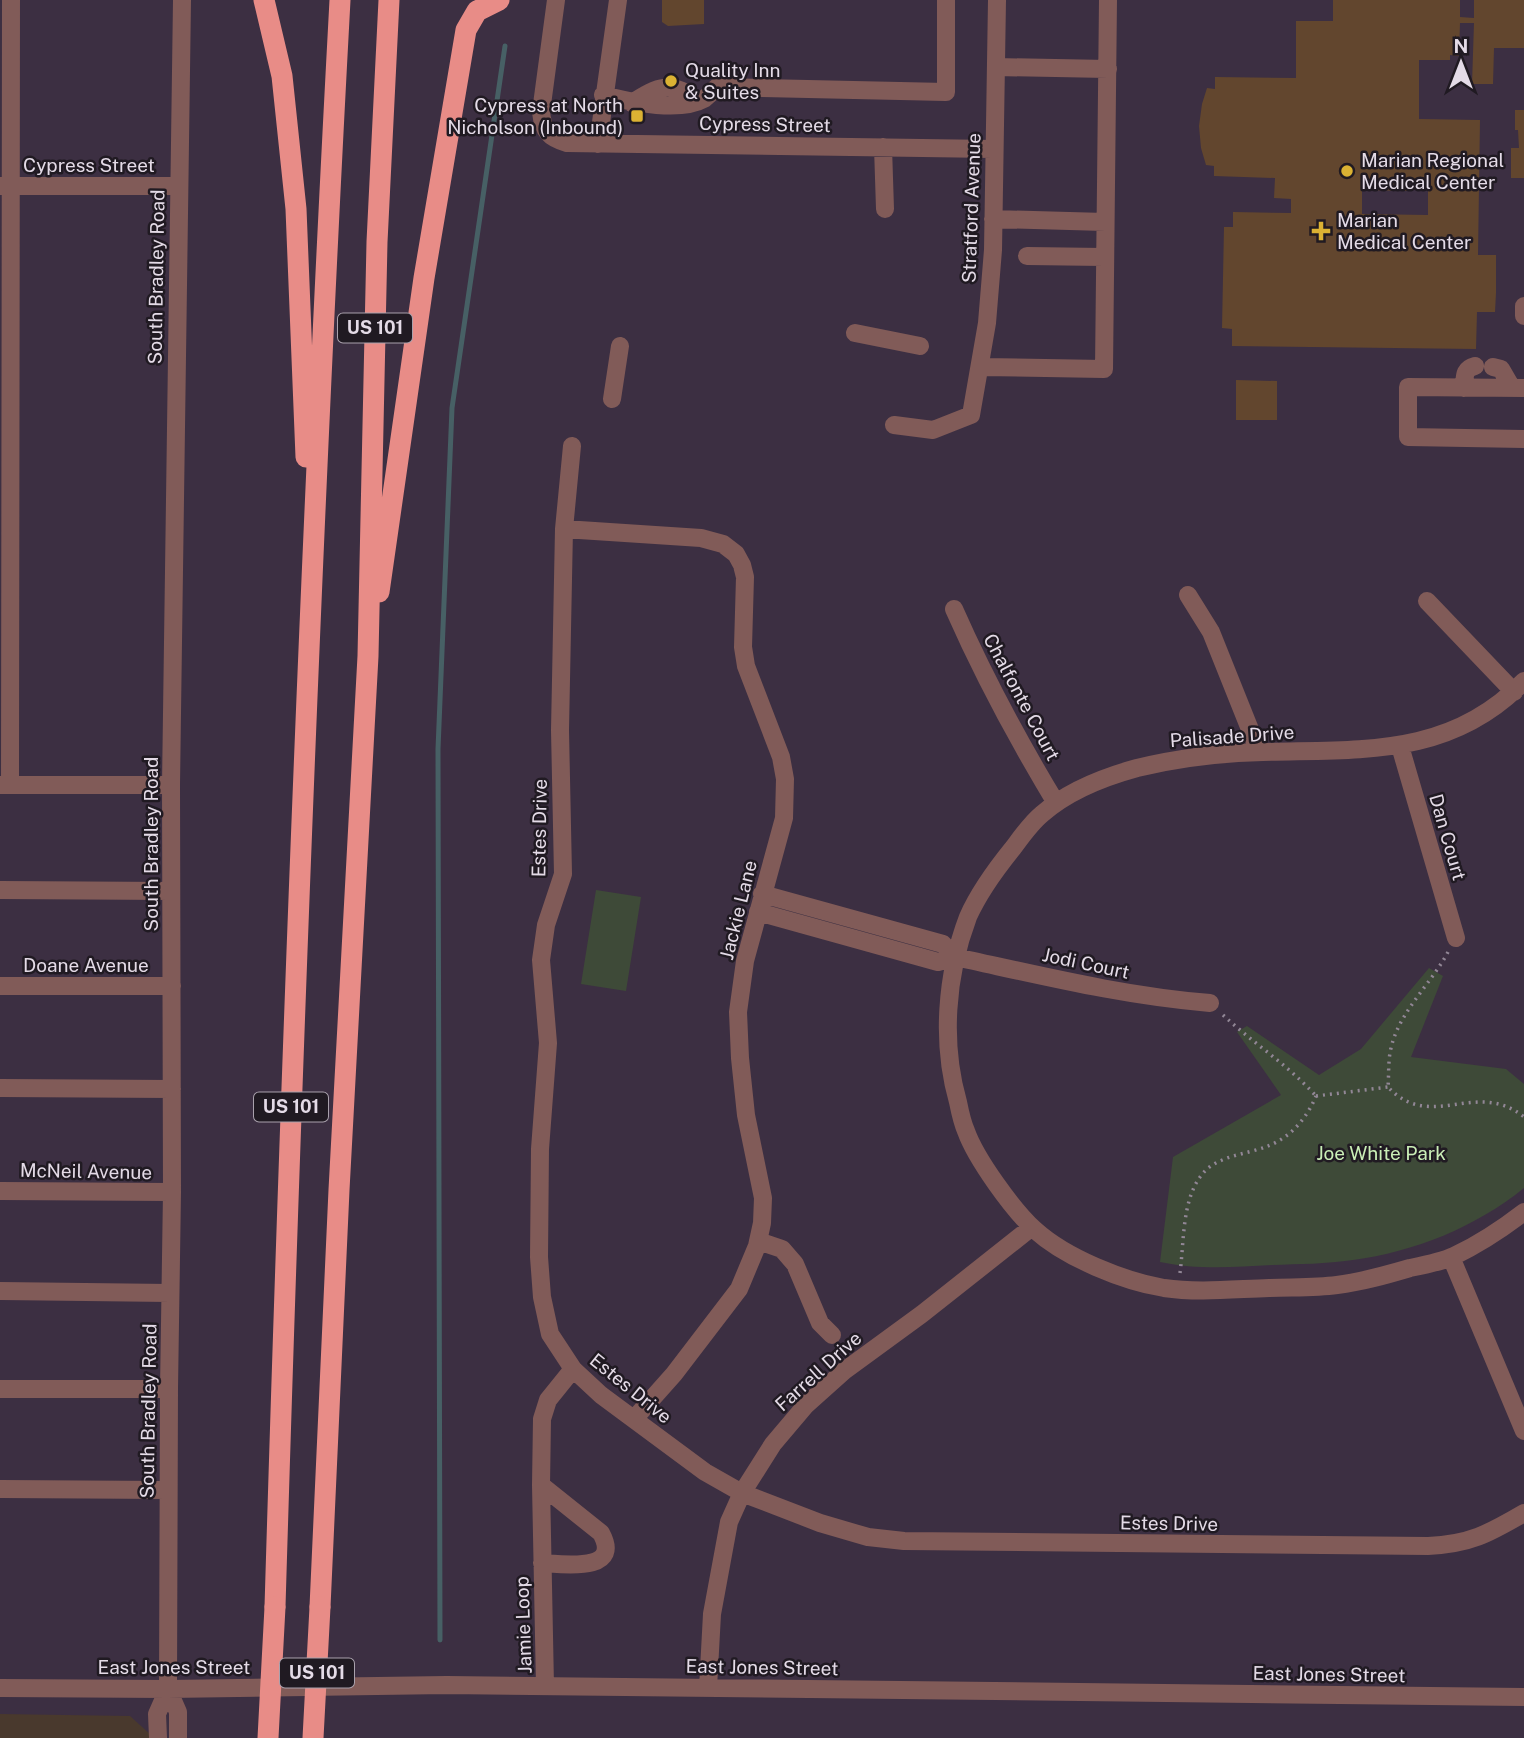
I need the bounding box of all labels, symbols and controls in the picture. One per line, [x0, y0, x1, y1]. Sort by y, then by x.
north arrow [1426, 28, 1496, 98]
text: N [1454, 35, 1468, 57]
place label: Quality Inn & Suites [685, 59, 781, 103]
marker: Quality Inn & Suites [663, 73, 679, 89]
place label: Cypress at North Nicholson (Inbound) [447, 94, 623, 138]
marker: Cypress at North Nicholson (Inbound) [629, 108, 645, 124]
street label: Cypress Street [699, 112, 831, 136]
street label: Stratford Avenue [957, 133, 985, 283]
place label: Marian Regional Medical Center [1361, 149, 1504, 193]
street label: Cypress Street [23, 154, 155, 176]
marker: Marian Regional Medical Center [1339, 163, 1355, 179]
street label: South Bradley Road [143, 189, 169, 365]
place label: Marian Medical Center [1337, 209, 1471, 253]
marker: Marian Medical Center [1311, 221, 1331, 241]
road number: US 101 [338, 314, 412, 342]
street label: Chalfonte Court [979, 630, 1065, 764]
street label: Palisade Drive [1169, 721, 1295, 751]
street label: South Bradley Road [140, 757, 162, 931]
street label: Estes Drive [527, 779, 551, 877]
street label: Dan Court [1425, 791, 1471, 883]
street label: Jackie Lane [715, 858, 761, 962]
street label: Jodi Court [1040, 943, 1132, 983]
street label: Doane Avenue [23, 954, 149, 976]
road number: US 101 [254, 1092, 328, 1122]
park label: Joe White Park [1316, 1142, 1446, 1164]
street label: McNeil Avenue [20, 1159, 152, 1183]
street label: South Bradley Road [135, 1323, 161, 1499]
street label: Farrell Drive [770, 1327, 866, 1415]
street label: Estes Drive [586, 1348, 676, 1428]
street label: Estes Drive [1120, 1511, 1218, 1535]
street label: Jamie Loop [510, 1576, 536, 1674]
street label: East Jones Street [685, 1655, 839, 1679]
street label: East Jones Street [98, 1656, 250, 1678]
road number: US 101 [280, 1658, 354, 1688]
street label: East Jones Street [1252, 1662, 1406, 1686]

